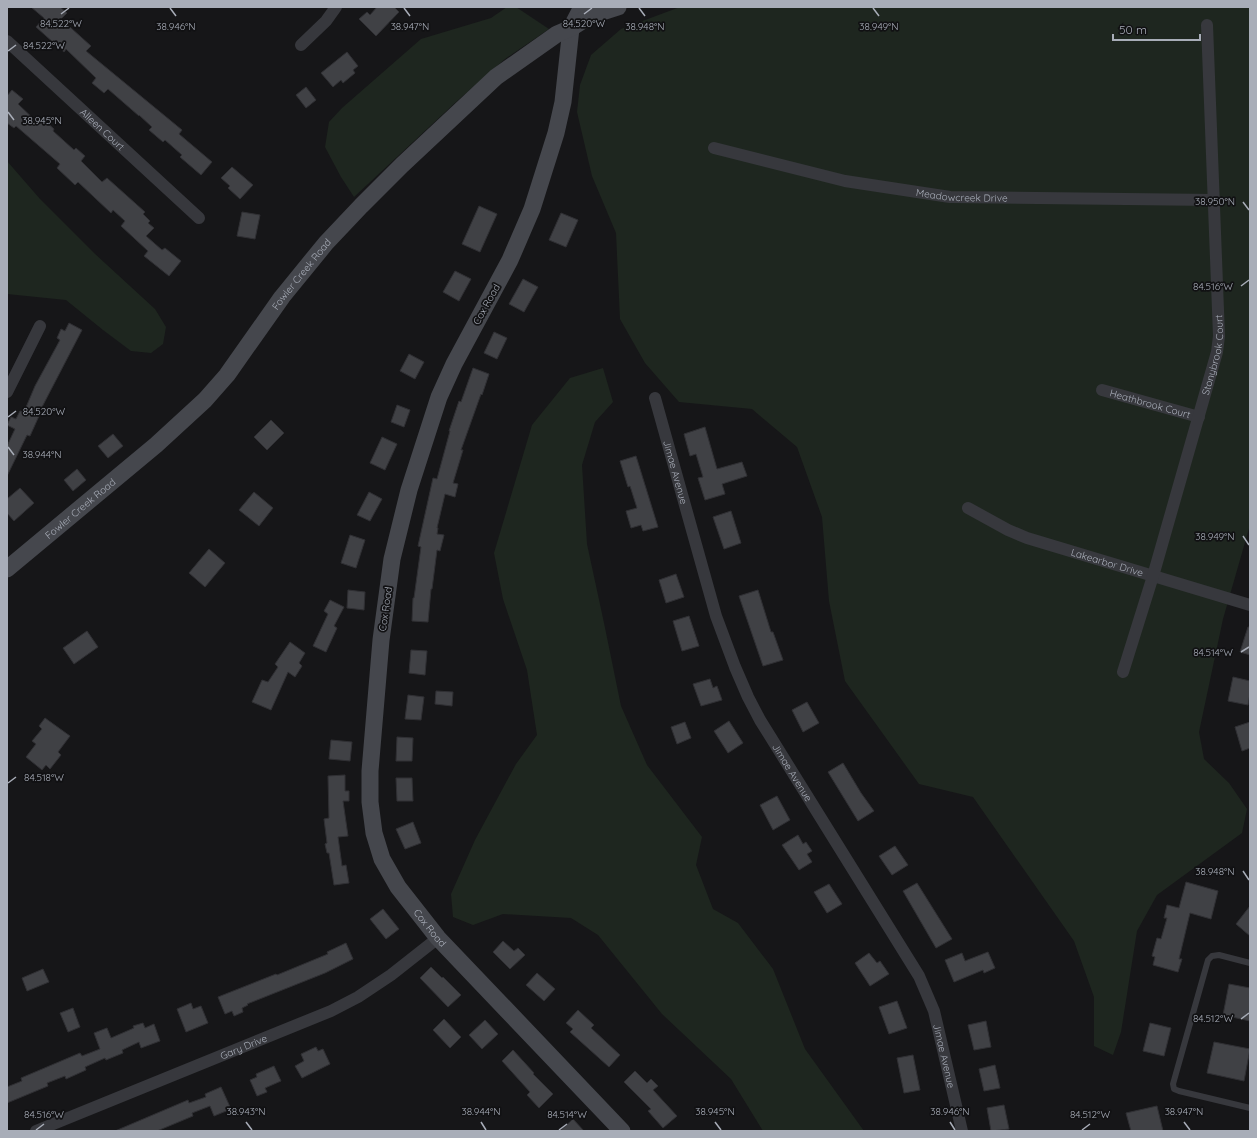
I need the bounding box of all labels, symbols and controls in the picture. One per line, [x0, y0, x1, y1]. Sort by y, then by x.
scale bar [1113, 16, 1200, 42]
text: 84.522°W [40, 17, 82, 30]
text: 84.520°W [563, 17, 606, 30]
text: 38.946°N [156, 20, 196, 33]
text: 38.947°N [391, 20, 429, 33]
text: 38.948°N [625, 20, 665, 33]
text: 38.949°N [859, 20, 899, 33]
text: 50 m [1119, 22, 1147, 37]
text: 84.522°W [23, 39, 65, 52]
street label: Alleen Court [77, 106, 128, 154]
text: 38.945°N [22, 114, 62, 127]
street label: Meadowcreek Drive [915, 186, 1008, 205]
text: 38.950°N [1195, 195, 1235, 208]
street label: Fowler Creek Road [269, 236, 334, 313]
text: 84.516°W [1193, 280, 1233, 293]
street label: Cox Road [470, 281, 503, 327]
street label: Stonybrook Court [1199, 314, 1226, 397]
street label: Heathbrook Court [1108, 386, 1193, 422]
text: 84.520°W [23, 405, 66, 418]
street label: Jimae Avenue [660, 439, 690, 506]
text: 38.944°N [22, 448, 62, 461]
street label: Fowler Creek Road [42, 475, 118, 542]
text: 38.949°N [1195, 530, 1235, 543]
street label: Lakearbor Drive [1069, 546, 1145, 580]
street label: Cox Road [376, 586, 395, 632]
text: 84.514°W [1193, 646, 1233, 659]
street label: Jimae Avenue [769, 741, 815, 804]
text: 84.518°W [24, 771, 64, 784]
text: 38.948°N [1195, 865, 1235, 878]
street label: Cox Road [411, 906, 449, 950]
text: 84.512°W [1193, 1012, 1233, 1025]
street label: Jimae Avenue [930, 1023, 958, 1090]
street label: Gary Drive [218, 1032, 269, 1062]
text: 38.943°N [226, 1105, 266, 1118]
text: 38.944°N [461, 1105, 501, 1118]
text: 38.945°N [695, 1105, 735, 1118]
text: 38.946°N [930, 1105, 970, 1118]
text: 38.947°N [1165, 1105, 1203, 1118]
text: 84.516°W [24, 1108, 64, 1121]
text: 84.514°W [547, 1108, 587, 1121]
text: 84.512°W [1070, 1108, 1110, 1121]

